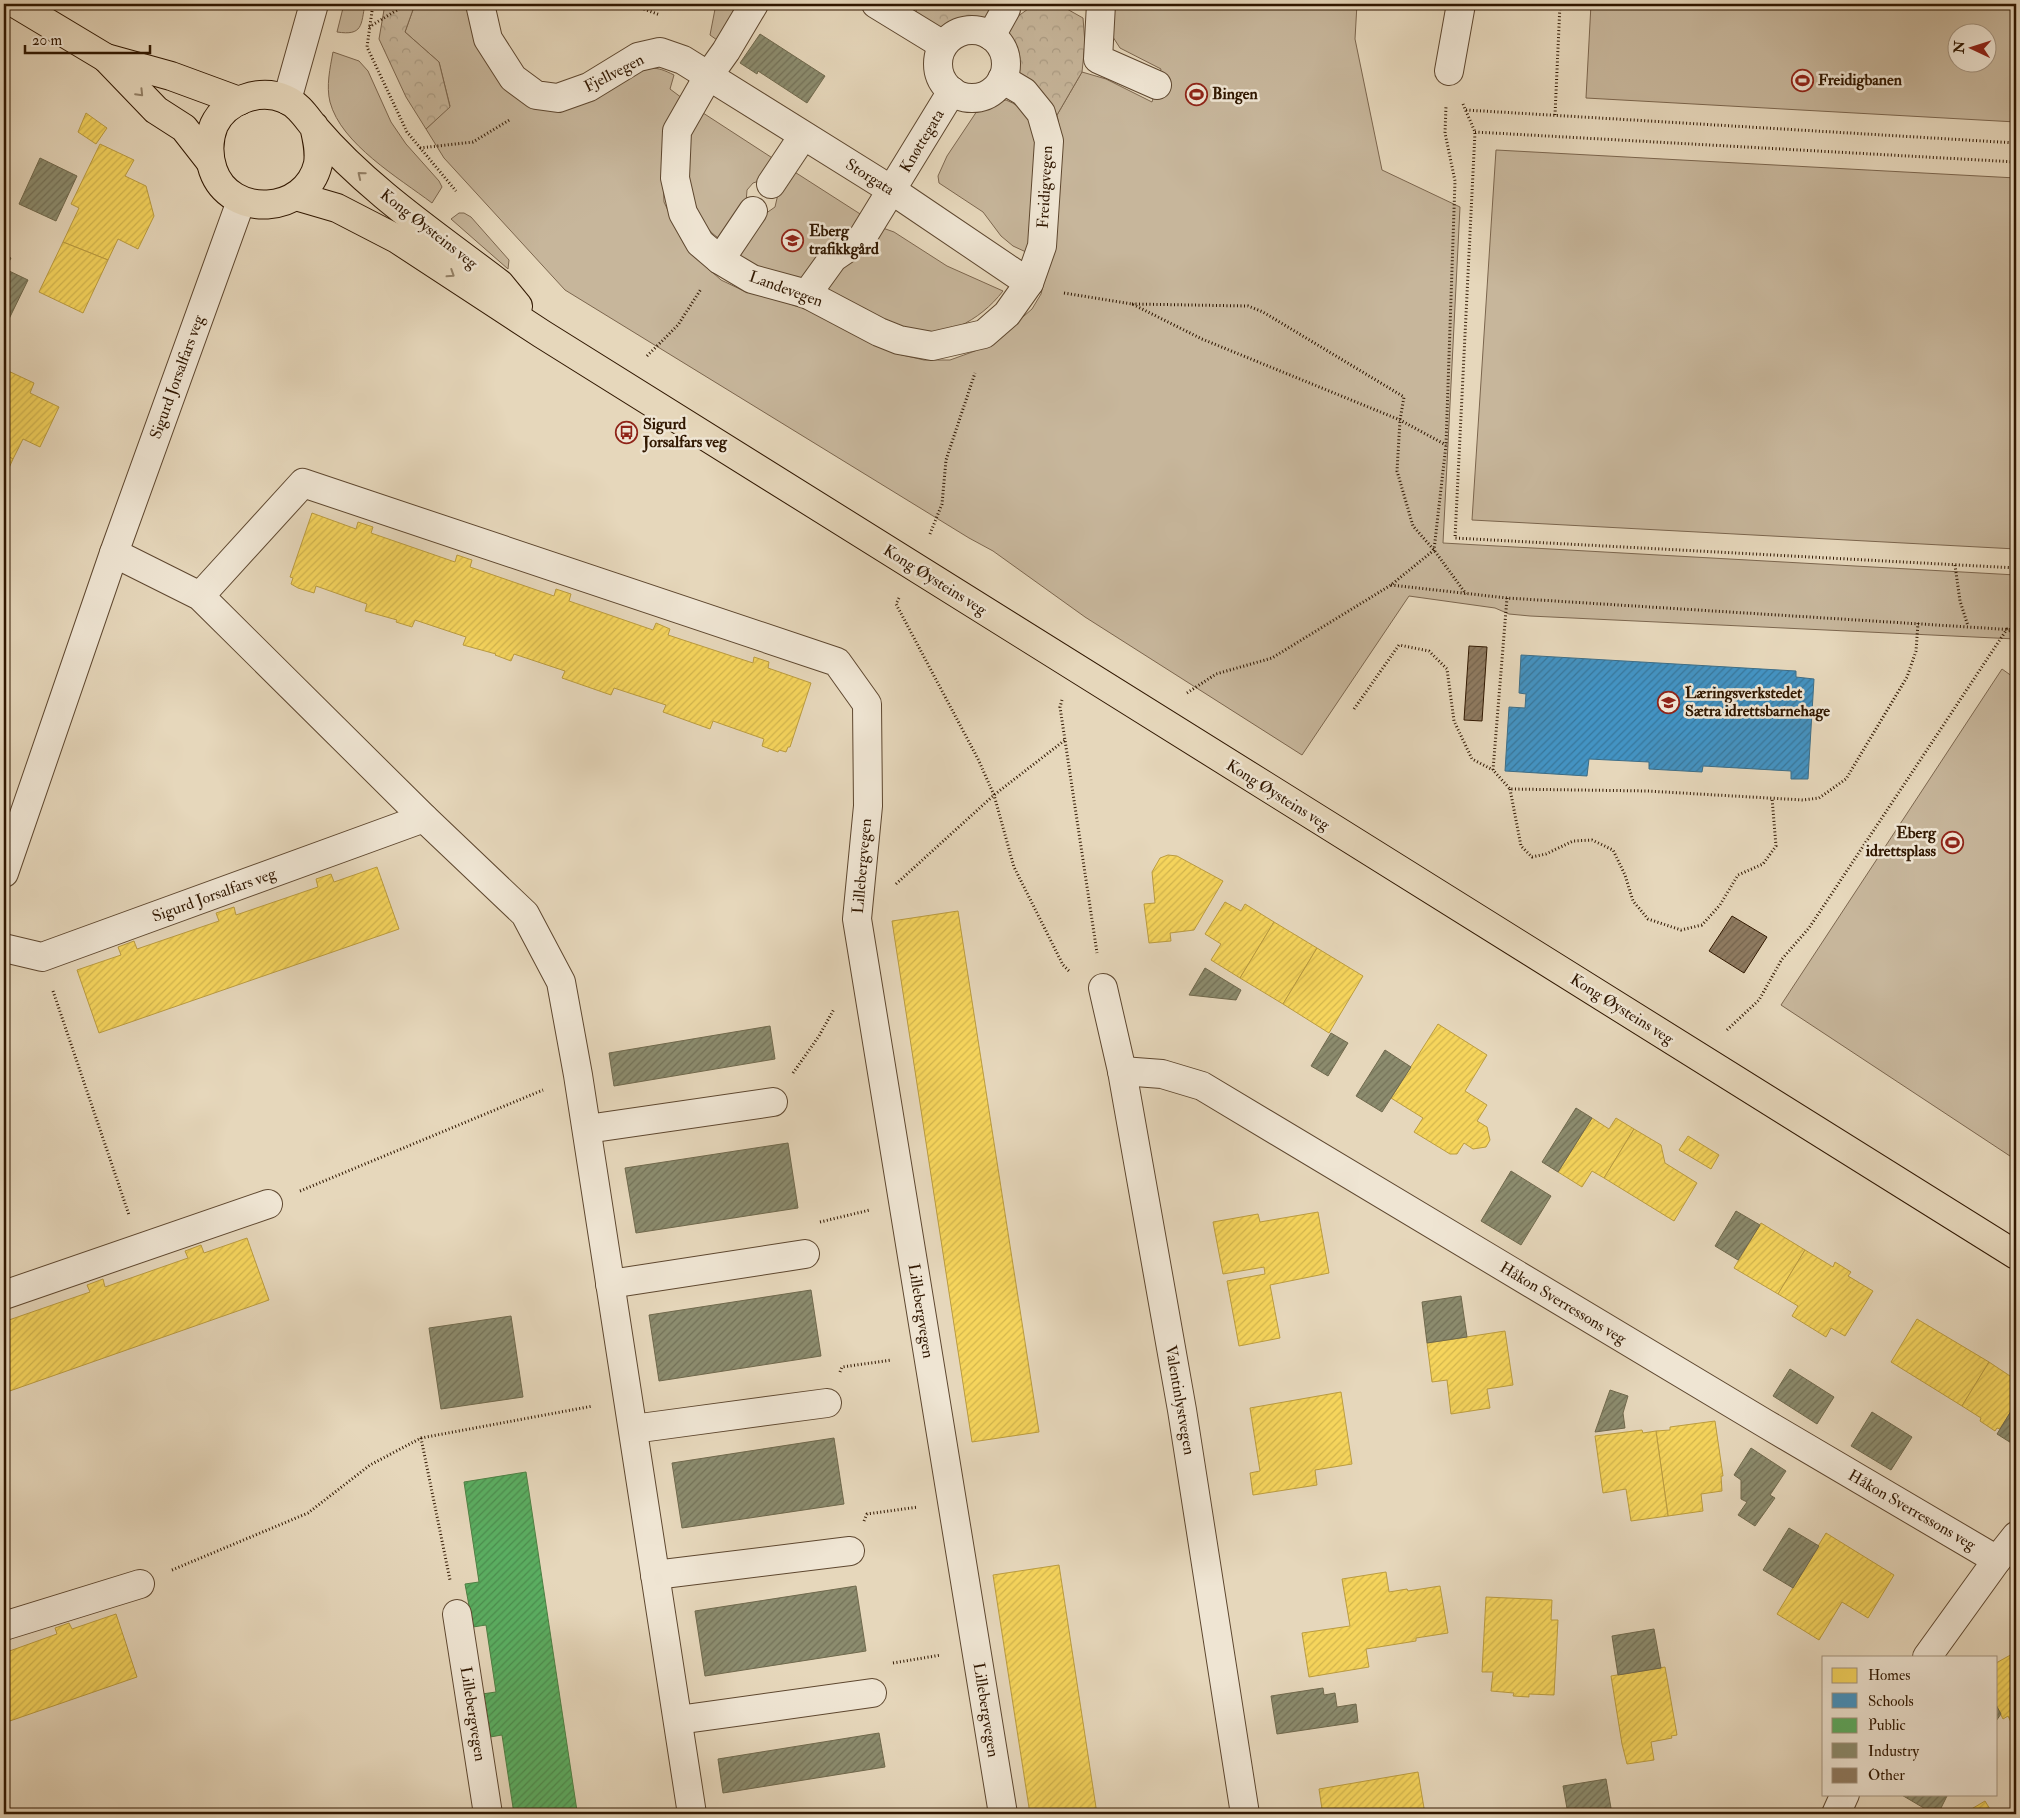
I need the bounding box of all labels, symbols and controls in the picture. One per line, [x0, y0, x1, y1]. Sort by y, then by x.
scale bar [25, 22, 150, 54]
north arrow [1948, 22, 1998, 72]
text: 20 m [32, 31, 62, 50]
text: N [1951, 40, 1968, 55]
street label: Fjellvegen [581, 49, 647, 97]
sports icon: Freidigbanen [1790, 68, 1814, 92]
place label: Freidigbanen [1818, 70, 1903, 91]
sports icon: Bingen [1184, 82, 1208, 106]
place label: Bingen [1212, 84, 1258, 105]
one-way arrow [134, 87, 143, 96]
street label: Knøttegata [895, 105, 949, 176]
street label: Freidigvegen [1033, 145, 1057, 229]
street label: Storgata [842, 154, 898, 200]
one-way arrow [358, 171, 367, 180]
street label: Kong Øysteins veg [376, 185, 483, 274]
place label: Eberg trafikkgård [809, 221, 879, 260]
school or university icon: Eberg trafikkgård [781, 228, 805, 252]
street label: Landevegen [746, 266, 826, 312]
one-way arrow [445, 268, 454, 278]
street label: Sigurd Jorsalfars veg [145, 311, 210, 442]
place label: Sigurd Jorsalfars veg [642, 414, 728, 453]
bus stop icon: Sigurd Jorsalfars veg [615, 421, 639, 445]
street label: Kong Øysteins veg [880, 540, 991, 620]
place label: Læringsverkstedet Sætra idrettsbarnehage [1685, 683, 1830, 722]
school or university icon: Læringsverkstedet Sætra idrettsbarnehage [1657, 690, 1681, 714]
street label: Kong Øysteins veg [1223, 755, 1334, 835]
street label: Lillebergvegen [848, 818, 876, 914]
place label: Eberg idrettsplass [1865, 823, 1937, 862]
sports icon: Eberg idrettsplass [1940, 830, 1964, 854]
street label: Sigurd Jorsalfars veg [149, 863, 280, 928]
street label: Kong Øysteins veg [1567, 969, 1678, 1049]
street label: Håkon Sverressons veg [1496, 1257, 1631, 1349]
street label: Lillebergvegen [904, 1262, 938, 1360]
street label: Valentinlystvegen [1161, 1344, 1199, 1456]
street label: Håkon Sverressons veg [1845, 1465, 1980, 1555]
legend [1822, 1656, 1998, 1796]
street label: Lillebergvegen [969, 1661, 1003, 1759]
street label: Lillebergvegen [456, 1665, 490, 1763]
text: Homes [1868, 1666, 1910, 1685]
text: Schools [1868, 1692, 1914, 1711]
text: Public [1868, 1716, 1906, 1735]
text: Industry [1868, 1742, 1919, 1761]
text: Other [1868, 1766, 1905, 1785]

